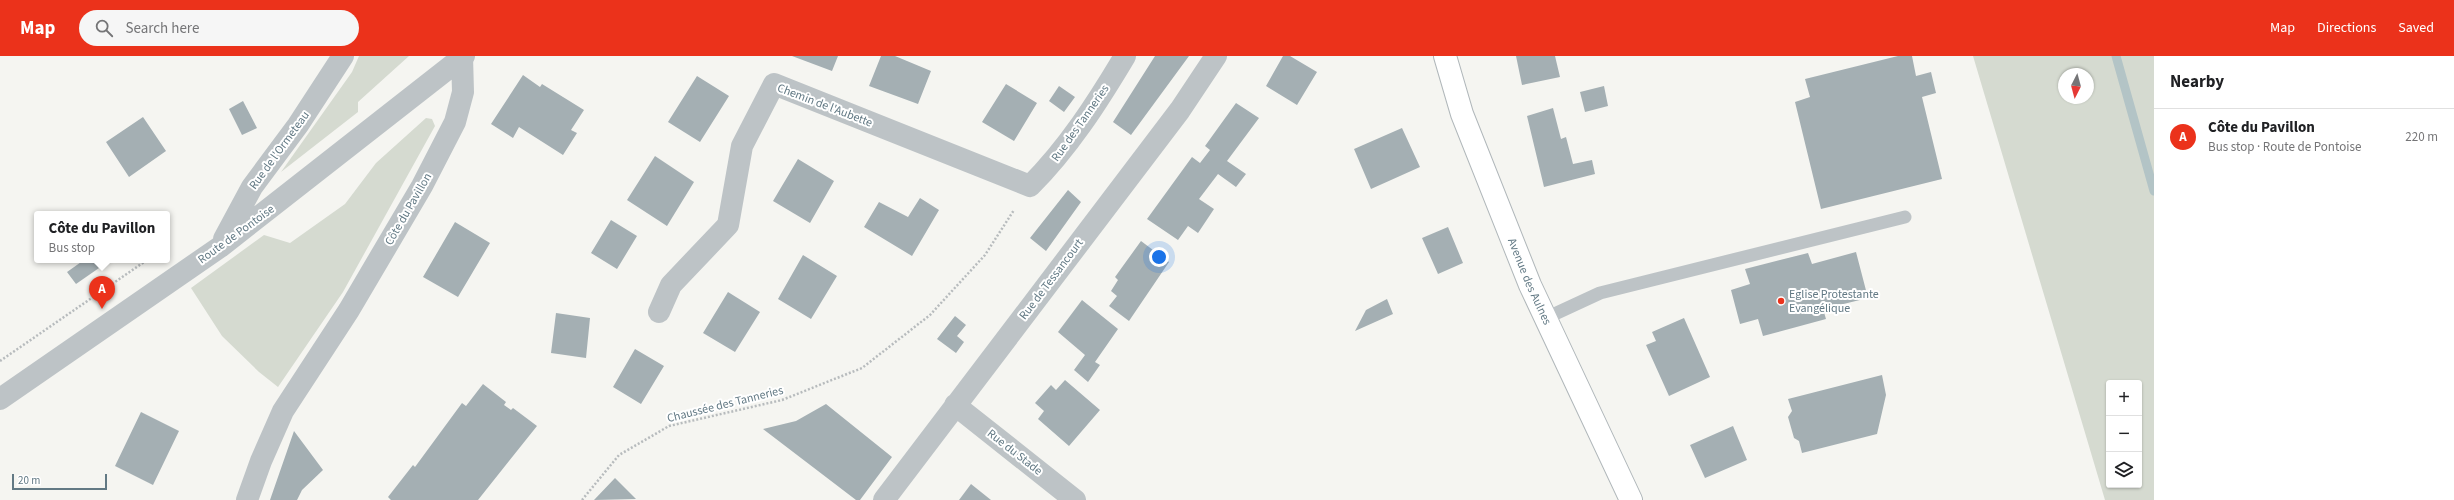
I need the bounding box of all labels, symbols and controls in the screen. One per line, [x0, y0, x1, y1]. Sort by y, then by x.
search box [79, 10, 359, 46]
text: Map [20, 15, 55, 42]
icon: search [93, 17, 115, 39]
text: Search here [125, 18, 199, 39]
text: Map [2270, 18, 2295, 38]
text: Directions [2317, 18, 2376, 38]
text: Saved [2398, 18, 2434, 38]
north arrow [2058, 68, 2094, 104]
text: Nearby [2170, 70, 2224, 94]
street label: Chemin de l'Aubette [775, 79, 875, 131]
street label: Rue des Tanneries [1047, 81, 1113, 165]
street label: Rue de l'Ormeteau [245, 108, 314, 193]
text: Côte du Pavillon [2208, 117, 2315, 138]
text: A [2179, 128, 2187, 146]
text: 220 m [2405, 128, 2438, 146]
text: Bus stop · Route de Pontoise [2208, 138, 2361, 156]
street label: Côte du Pavillon [381, 170, 436, 249]
street label: Route de Pontoise [195, 201, 278, 268]
popup [34, 211, 170, 263]
text: Côte du Pavillon [49, 218, 155, 239]
street label: Rue de Tessancourt [1015, 235, 1088, 323]
street label: Avenue des Aulnes [1503, 236, 1556, 328]
text: Bus stop [49, 239, 95, 257]
your location [1149, 247, 1169, 267]
pin: A [89, 276, 115, 309]
place label: Eglise Protestante Evangélique [1789, 286, 1879, 317]
marker: Eglise Protestante Evangélique [1776, 296, 1786, 306]
map controls [2106, 380, 2142, 488]
button: + [2106, 380, 2142, 416]
street label: Chaussée des Tanneries [665, 382, 785, 427]
button: − [2106, 416, 2142, 452]
street label: Rue du Stade [983, 425, 1046, 479]
button: layers [2106, 452, 2142, 488]
scale bar [12, 472, 107, 491]
text: 20 m [18, 473, 40, 488]

